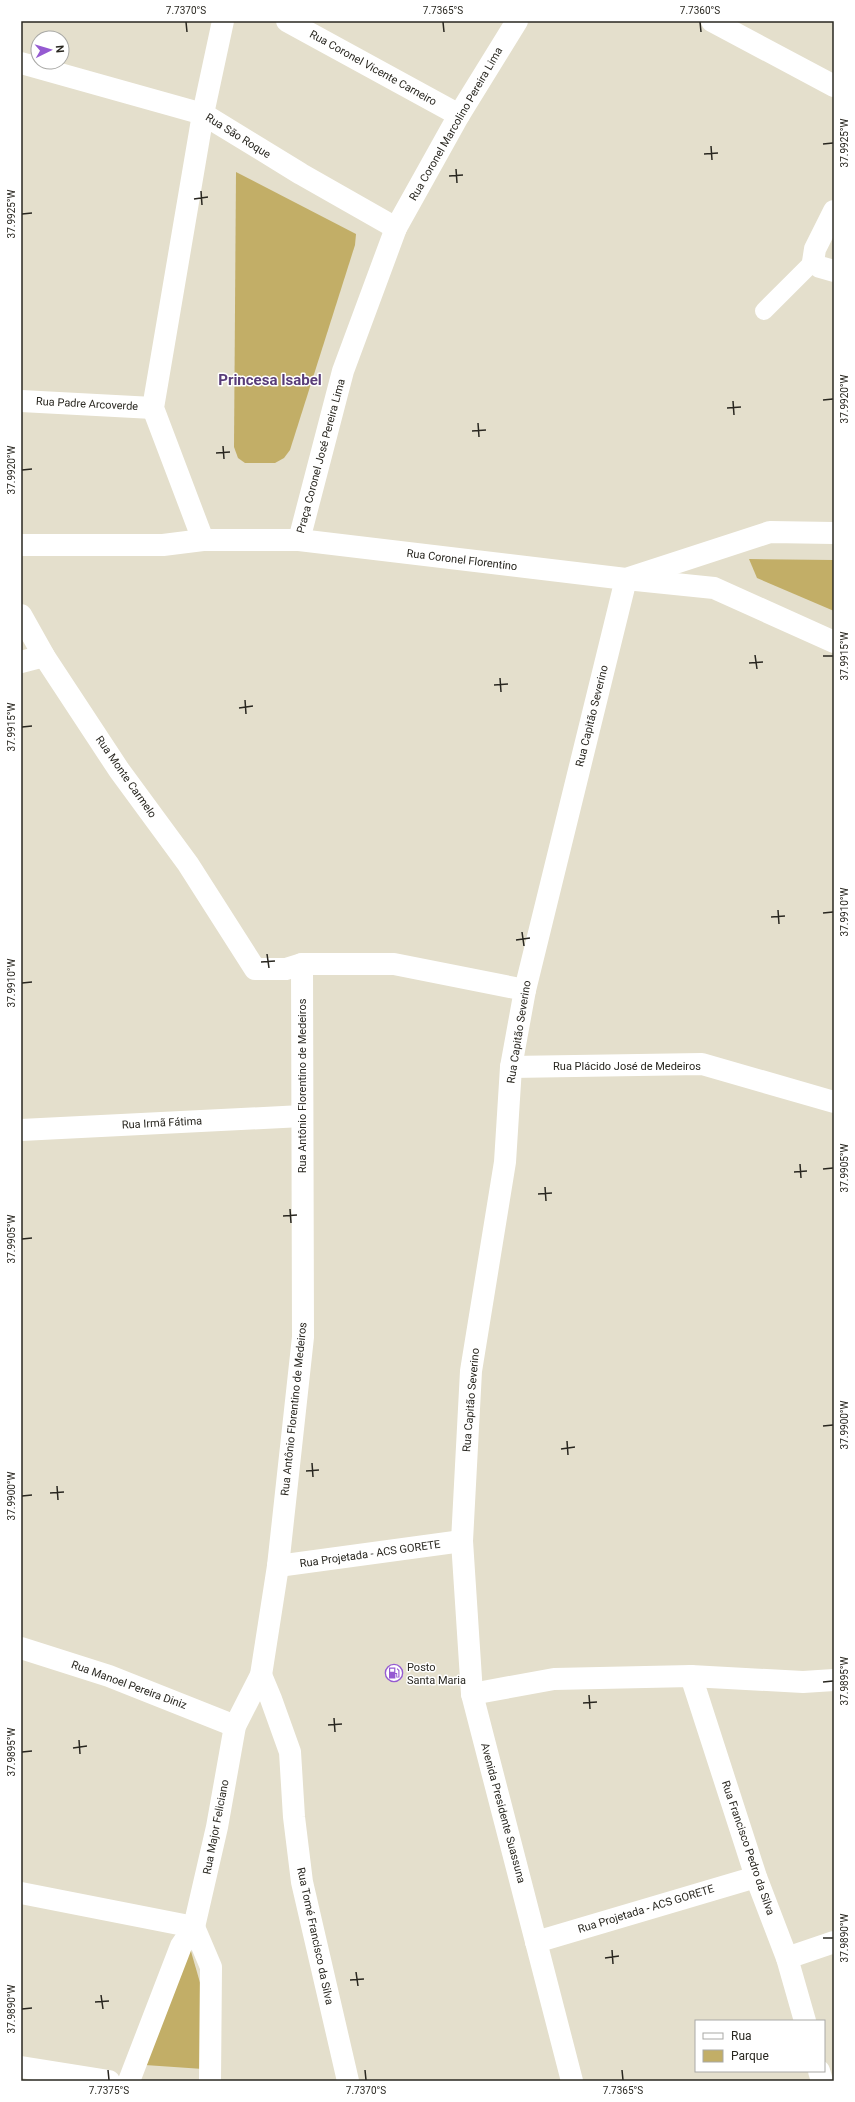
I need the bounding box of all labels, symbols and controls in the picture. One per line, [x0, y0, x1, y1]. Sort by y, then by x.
text: 7.7370°S [166, 5, 206, 16]
text: 7.7365°S [423, 5, 463, 16]
text: 7.7360°S [680, 5, 720, 16]
street label: Rua Coronel Vicente Carneiro [307, 28, 439, 108]
north arrow [30, 30, 70, 70]
text: N [53, 45, 66, 54]
street label: Rua Coronel Marcolino Pereira Lima [407, 45, 505, 203]
street label: Rua São Roque [203, 111, 273, 161]
text: 37.9925°W [839, 118, 850, 167]
text: 37.9925°W [6, 189, 17, 238]
district label: Princesa Isabel [218, 371, 322, 389]
text: 37.9920°W [839, 374, 850, 423]
street label: Praça Coronel José Pereira Lima [294, 377, 348, 535]
street label: Rua Padre Arcoverde [36, 395, 139, 413]
text: 37.9920°W [6, 445, 17, 494]
street label: Rua Coronel Florentino [406, 547, 518, 573]
text: 37.9915°W [839, 631, 850, 680]
street label: Rua Capitão Severino [573, 664, 611, 768]
text: 37.9915°W [6, 702, 17, 751]
street label: Rua Monte Carmelo [93, 734, 159, 820]
text: 37.9910°W [839, 887, 850, 936]
text: 37.9910°W [6, 958, 17, 1007]
street label: Rua Capitão Severino [504, 979, 534, 1085]
street label: Rua Antônio Florentino de Medeiros [296, 998, 309, 1173]
street label: Rua Plácido José de Medeiros [553, 1060, 701, 1073]
street label: Rua Irmã Fátima [122, 1114, 203, 1132]
text: 37.9905°W [839, 1143, 850, 1192]
text: 37.9905°W [6, 1214, 17, 1263]
street label: Rua Antônio Florentino de Medeiros [278, 1321, 310, 1497]
street label: Rua Capitão Severino [460, 1347, 482, 1453]
text: 37.9900°W [839, 1400, 850, 1449]
text: 37.9900°W [6, 1471, 17, 1520]
street label: Rua Projetada - ACS GORETE [299, 1538, 441, 1570]
text: 37.9895°W [839, 1656, 850, 1705]
street label: Rua Manoel Pereira Diniz [70, 1658, 189, 1712]
place label: Posto Santa Maria [407, 1661, 466, 1687]
fuel station icon: Posto Santa Maria [384, 1663, 404, 1683]
text: 37.9895°W [6, 1727, 17, 1776]
street label: Avenida Presidente Suassuna [478, 1741, 528, 1885]
street label: Rua Major Feliciano [200, 1778, 232, 1876]
street label: Rua Francisco Pedro da Silva [719, 1779, 777, 1917]
street label: Rua Tomé Francisco da Silva [294, 1866, 336, 2006]
street label: Rua Projetada - ACS GORETE [576, 1882, 716, 1936]
text: 37.9890°W [839, 1913, 850, 1962]
text: 37.9890°W [6, 1984, 17, 2033]
legend [695, 2020, 825, 2072]
text: Rua [731, 2029, 752, 2043]
text: Parque [731, 2049, 769, 2063]
text: 7.7375°S [89, 2085, 129, 2096]
text: 7.7370°S [346, 2085, 386, 2096]
text: 7.7365°S [603, 2085, 643, 2096]

